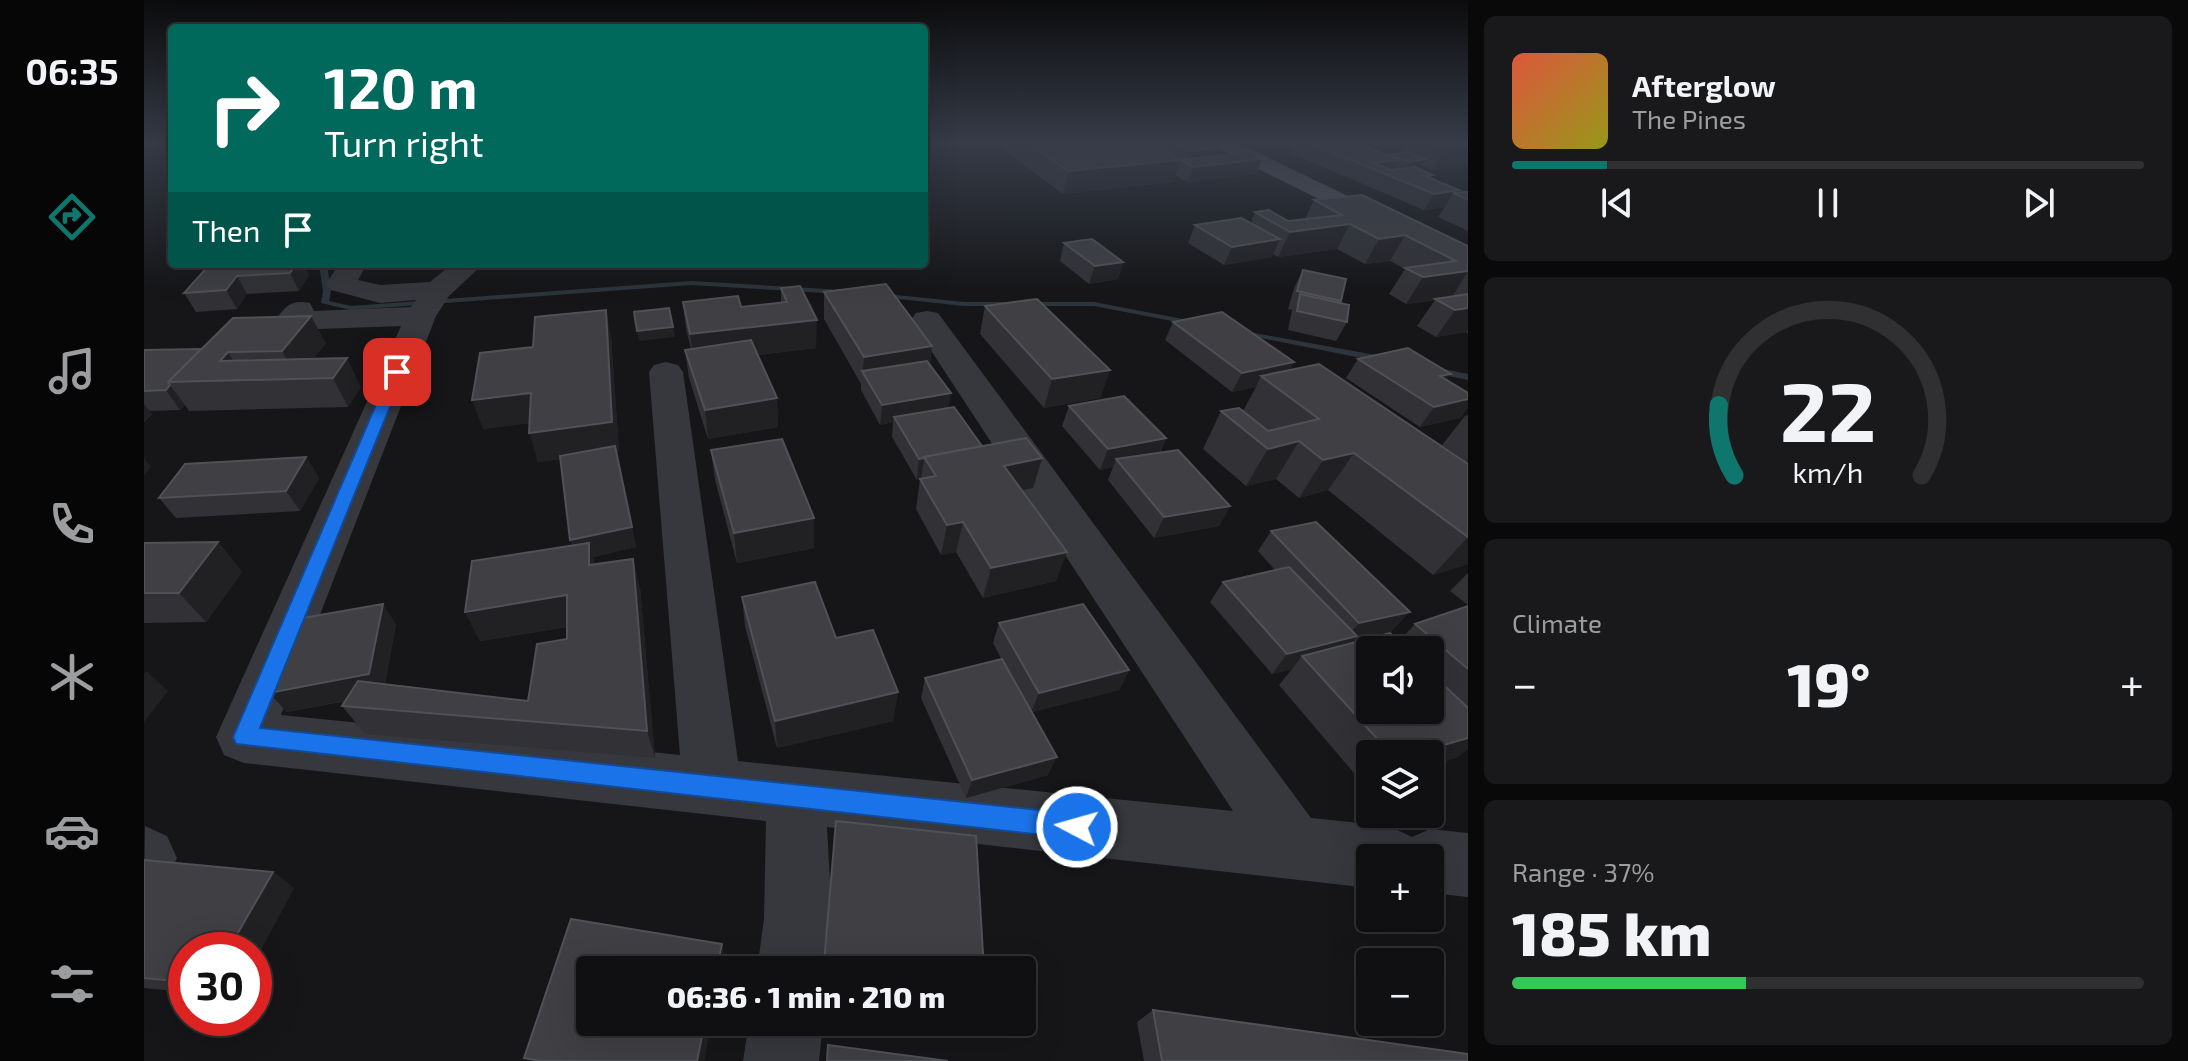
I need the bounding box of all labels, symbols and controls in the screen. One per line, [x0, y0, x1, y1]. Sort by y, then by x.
text: 06:35 [25, 49, 119, 92]
text: 120 m [324, 53, 478, 120]
icon: right [192, 56, 296, 160]
text: Afterglow [1632, 67, 1776, 103]
text: The Pines [1632, 103, 1746, 134]
text: Turn right [324, 121, 484, 164]
icon: previous [1595, 181, 1639, 225]
icon: pause [1806, 181, 1850, 225]
icon: next [2017, 181, 2061, 225]
icon: directions [44, 189, 100, 245]
icon: arrive [276, 208, 320, 252]
text: Then [192, 212, 260, 248]
pin [363, 338, 431, 406]
icon: music [44, 343, 100, 399]
icon: arrive [375, 350, 419, 394]
text: 22 [1780, 358, 1876, 458]
text: km/h [1793, 454, 1863, 489]
icon: phone [44, 496, 100, 552]
text: Climate [1512, 607, 1602, 638]
map controls [1356, 636, 1444, 1036]
button: sound [1356, 636, 1444, 724]
text: 19° [1787, 647, 1870, 719]
icon: climate [44, 649, 100, 705]
text: − [1512, 656, 1538, 709]
text: + [2120, 656, 2144, 709]
button: layers [1356, 740, 1444, 828]
position arrow [1035, 785, 1119, 869]
icon: car [44, 803, 100, 859]
button: + [1356, 844, 1444, 932]
text: Range · 37% [1512, 856, 1655, 887]
text: 185 km [1512, 896, 1712, 968]
speed limit sign: 30 [168, 932, 272, 1036]
button: − [1356, 948, 1444, 1036]
icon: filters [44, 956, 100, 1012]
text: 06:36 · 1 min · 210 m [667, 978, 945, 1014]

